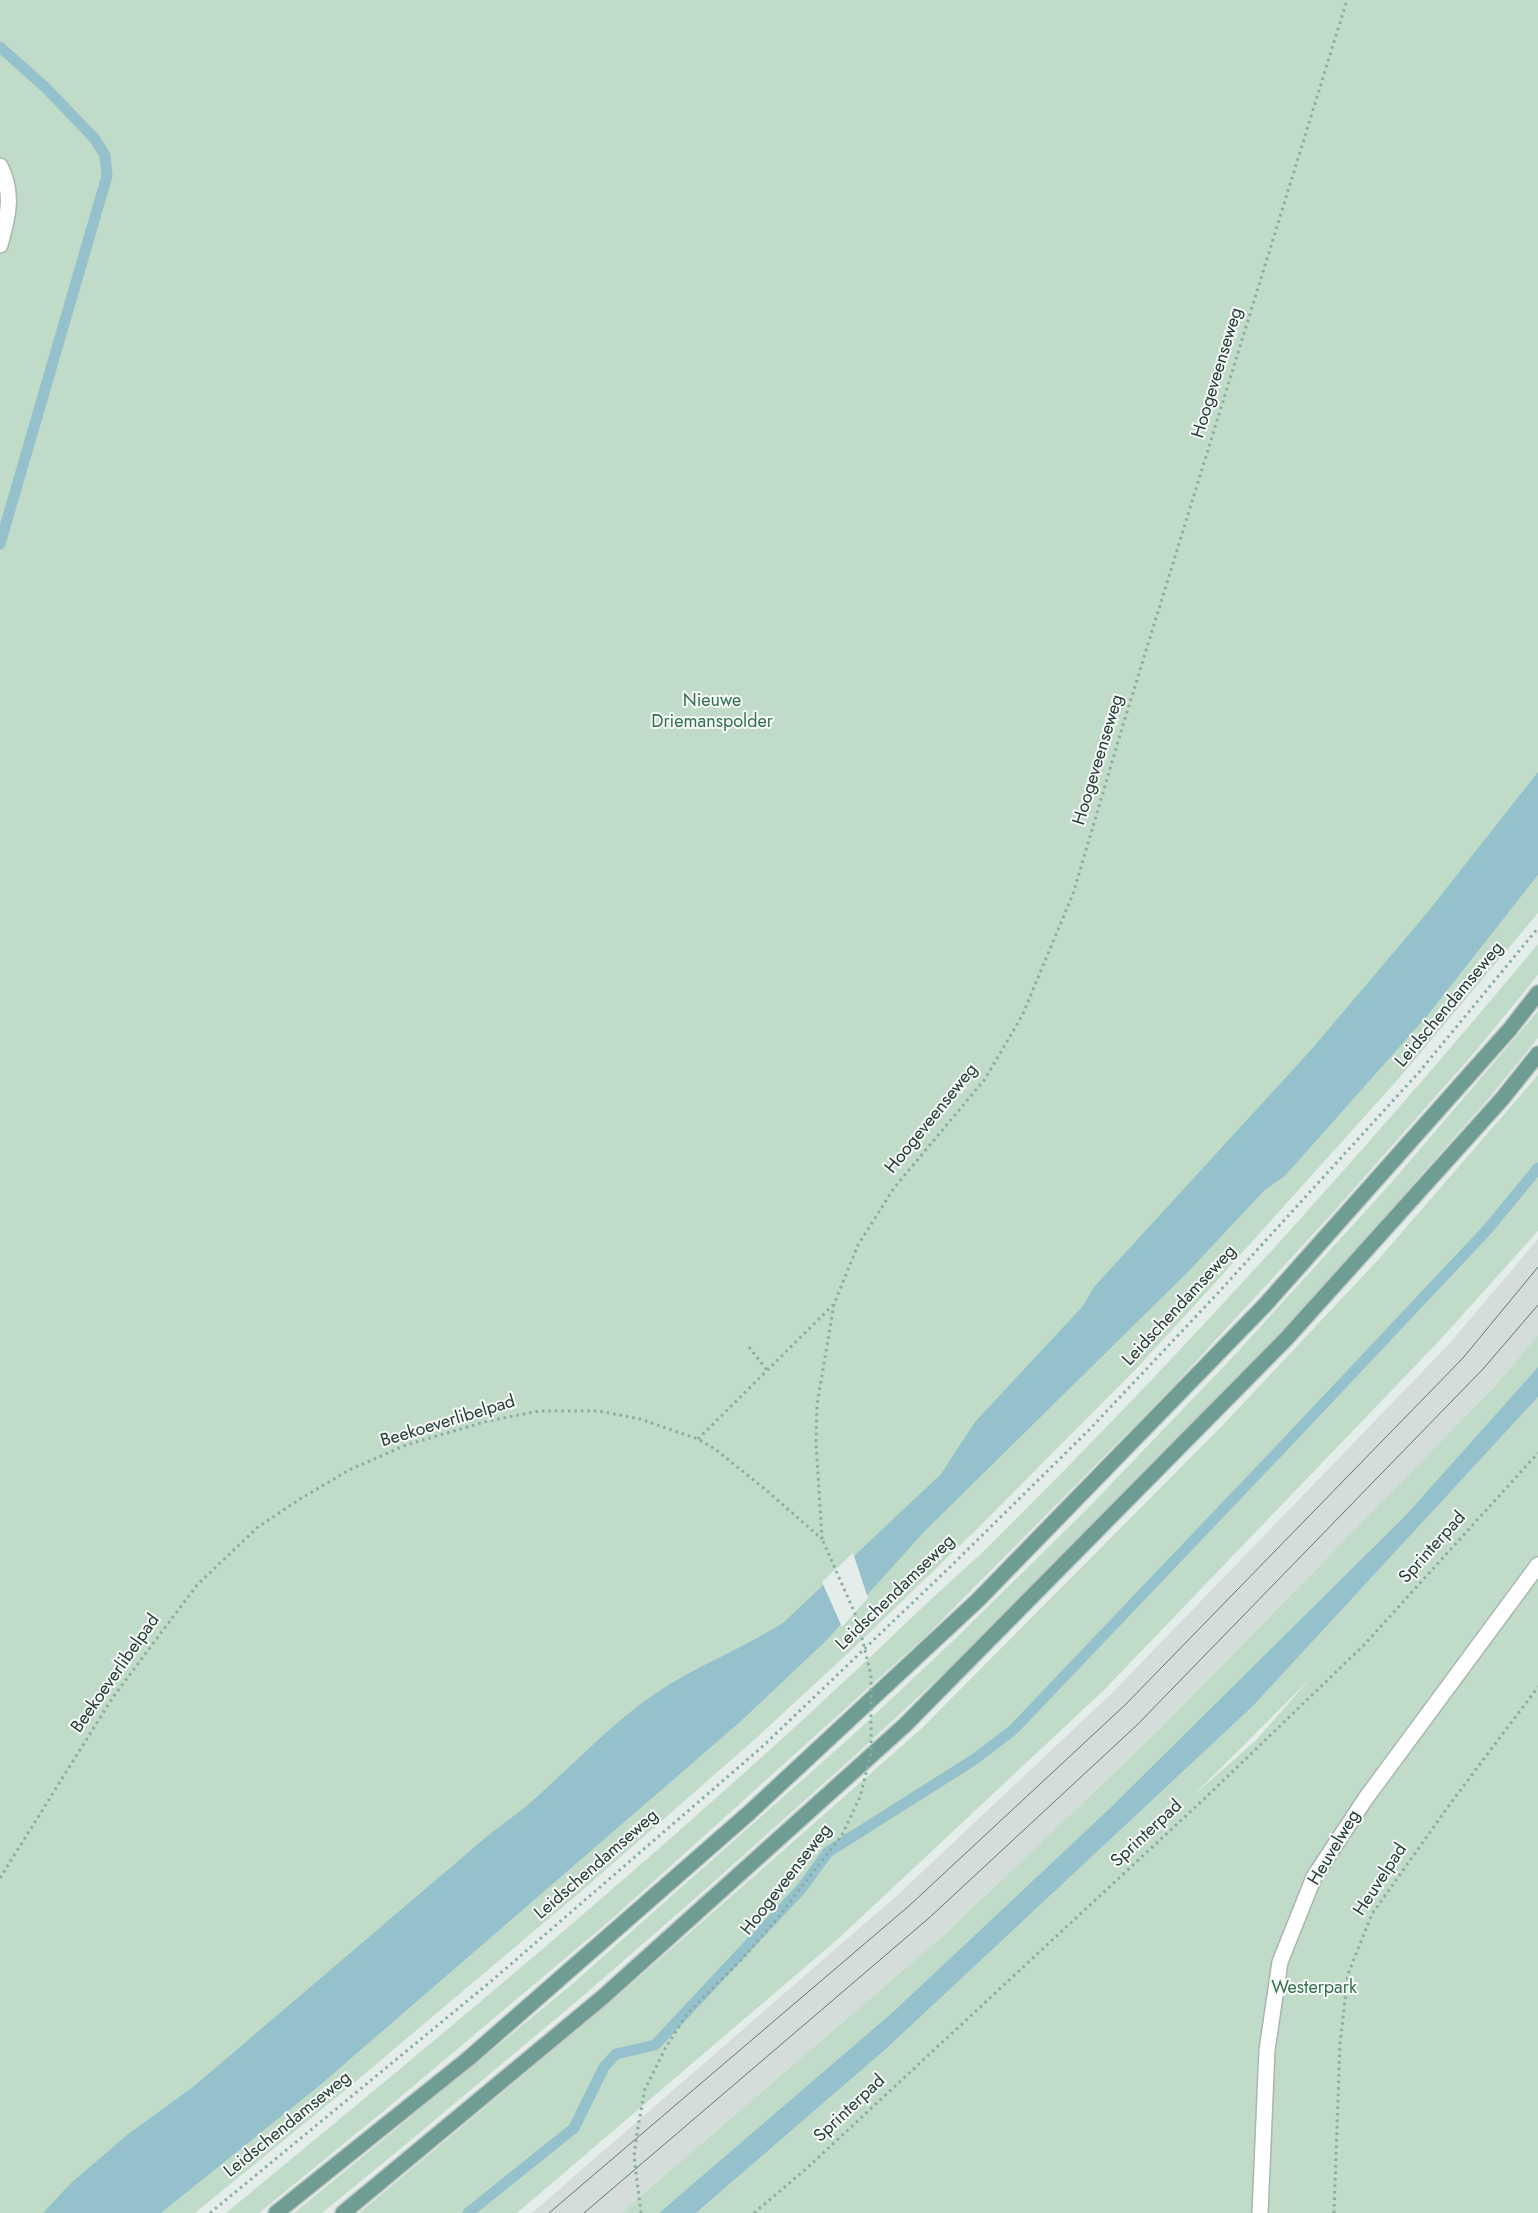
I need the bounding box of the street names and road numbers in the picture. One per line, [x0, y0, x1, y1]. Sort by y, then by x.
street label: Hoogeveenseweg [1188, 305, 1248, 441]
street label: Hoogeveenseweg [1069, 692, 1129, 828]
street label: Leidschendamseweg [1391, 938, 1509, 1072]
street label: Hoogeveenseweg [881, 1060, 983, 1178]
street label: Leidschendamseweg [1119, 1241, 1241, 1371]
street label: Beekoeverlibelpad [378, 1391, 518, 1453]
street label: Sprinterpad [1395, 1508, 1471, 1588]
street label: Leidschendamseweg [832, 1531, 960, 1655]
street label: Beekoeverlibelpad [67, 1611, 165, 1737]
street label: Sprinterpad [1107, 1796, 1187, 1872]
street label: Leidschendamseweg [531, 1805, 663, 1925]
street label: Heuvelweg [1304, 1806, 1366, 1890]
street label: Hoogeveenseweg [737, 1820, 837, 1940]
street label: Heuvelpad [1350, 1840, 1412, 1920]
street label: Leidschendamseweg [220, 2067, 356, 2183]
street label: Sprinterpad [810, 2071, 890, 2147]

